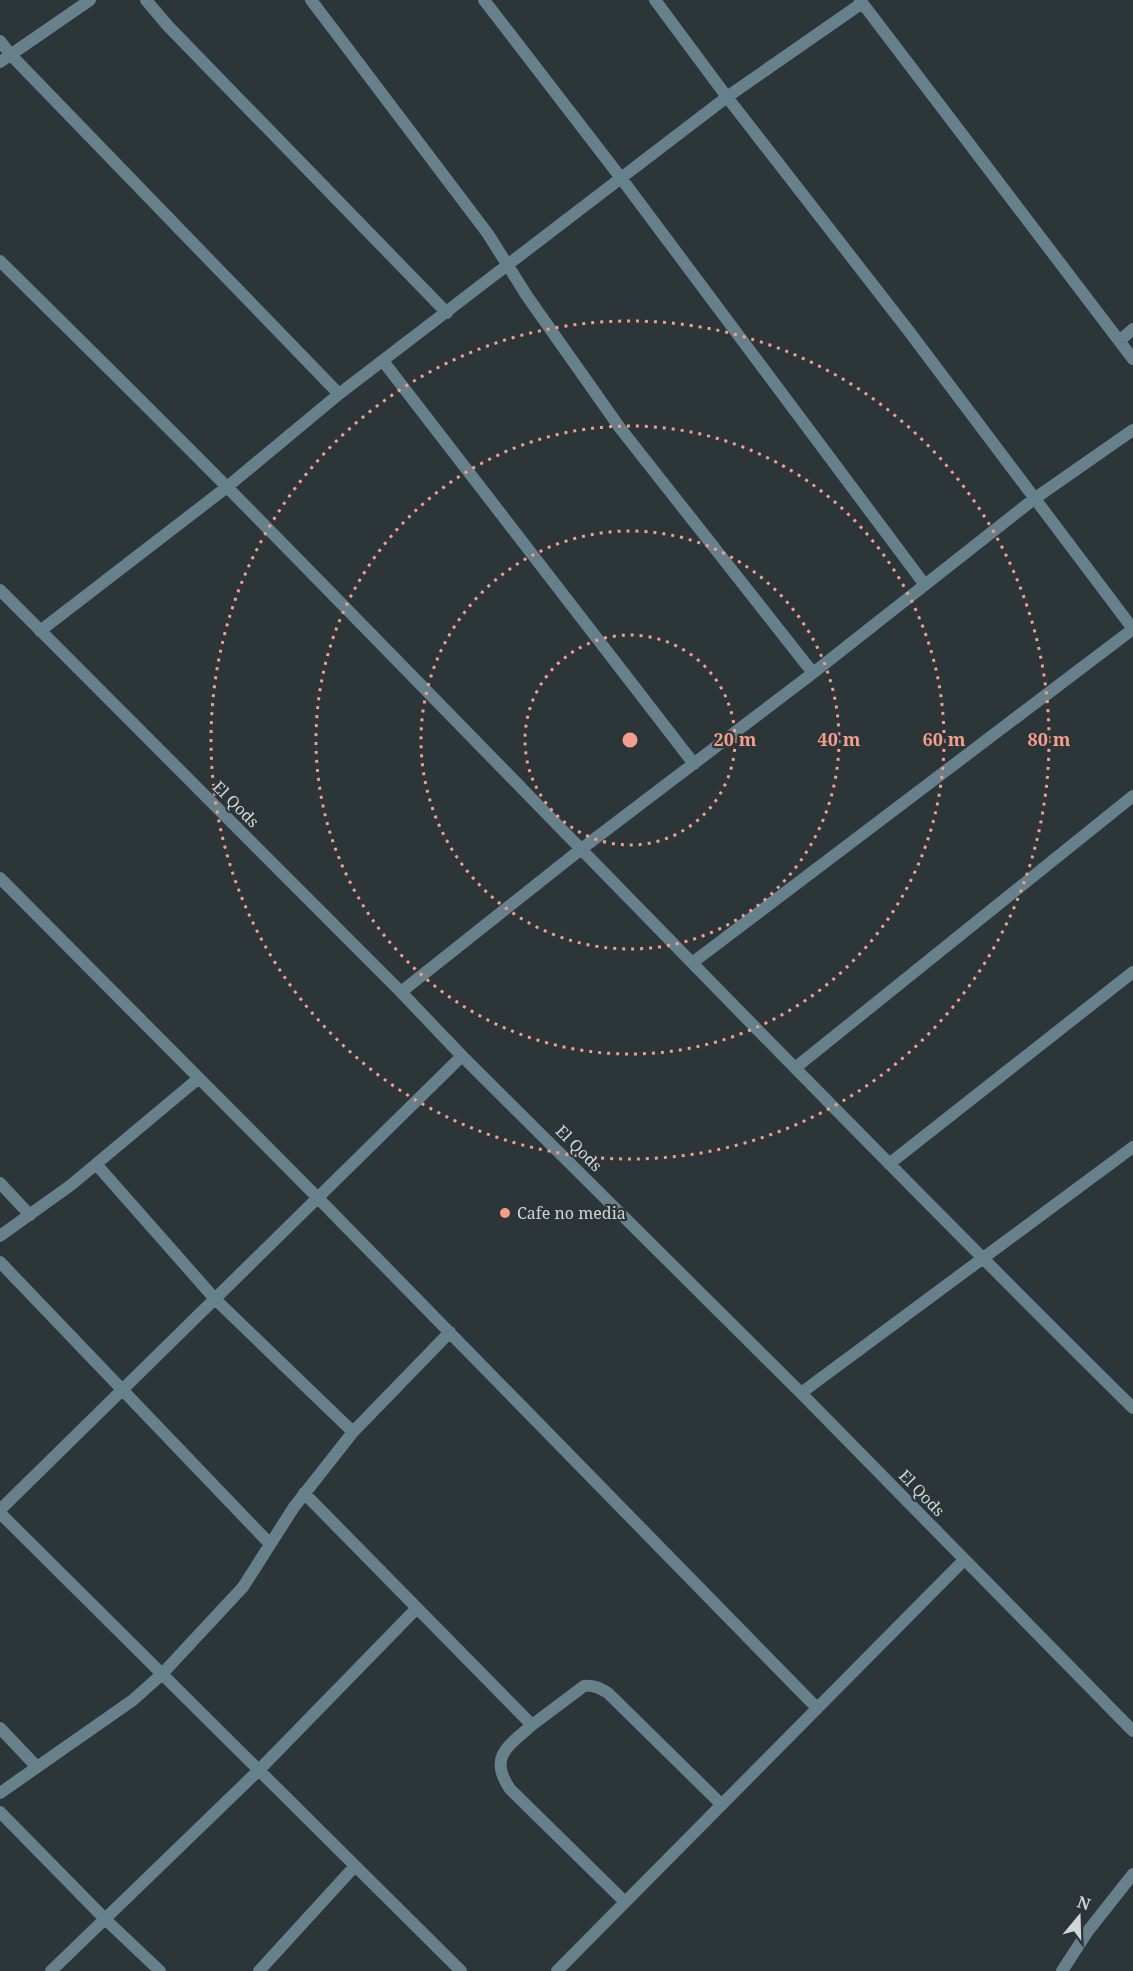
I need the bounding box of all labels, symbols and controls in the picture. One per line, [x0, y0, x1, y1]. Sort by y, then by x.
text: 20 m [714, 727, 757, 751]
text: 40 m [818, 727, 861, 751]
text: 60 m [923, 727, 966, 751]
text: 80 m [1028, 727, 1071, 751]
centre of rings [620, 730, 640, 750]
street label: El Qods [208, 776, 264, 832]
street label: El Qods [551, 1120, 607, 1176]
place label: Cafe no media [517, 1202, 626, 1224]
marker: Cafe no media [498, 1206, 512, 1220]
street label: El Qods [894, 1465, 950, 1521]
north arrow [1049, 1887, 1109, 1947]
text: N [1074, 1890, 1094, 1915]

